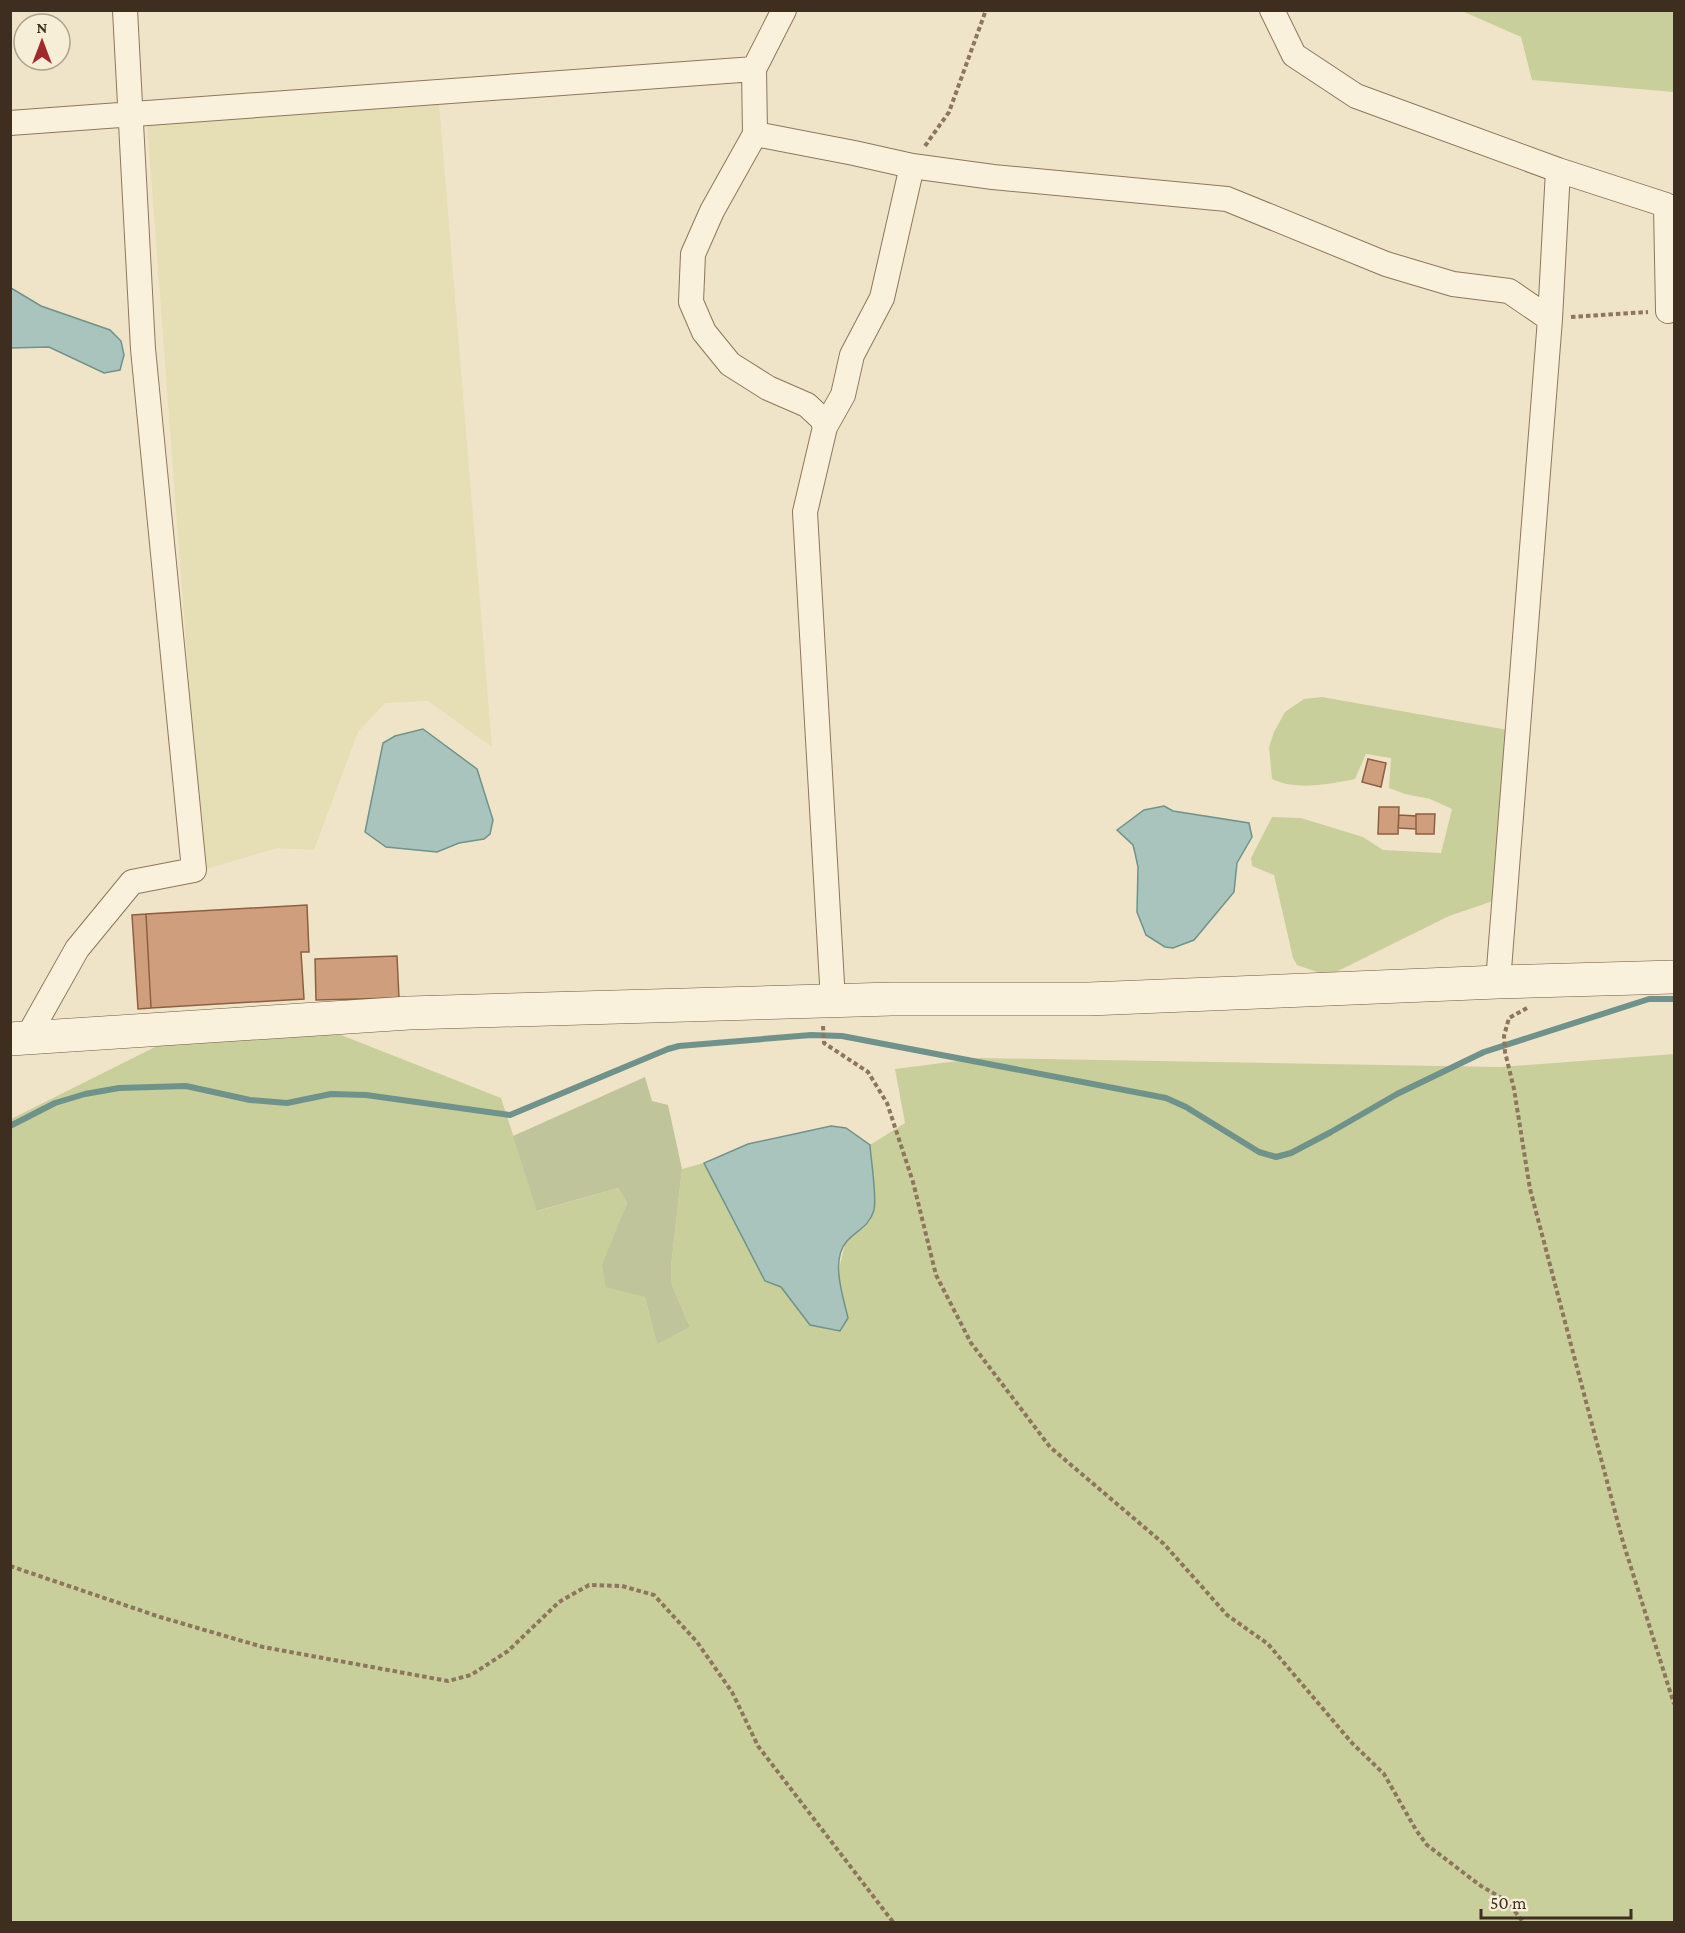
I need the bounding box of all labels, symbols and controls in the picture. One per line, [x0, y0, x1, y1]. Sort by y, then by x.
north arrow [12, 12, 72, 72]
text: N [37, 19, 48, 36]
scale bar [1481, 1882, 1631, 1920]
text: 50 m [1490, 1893, 1527, 1913]

